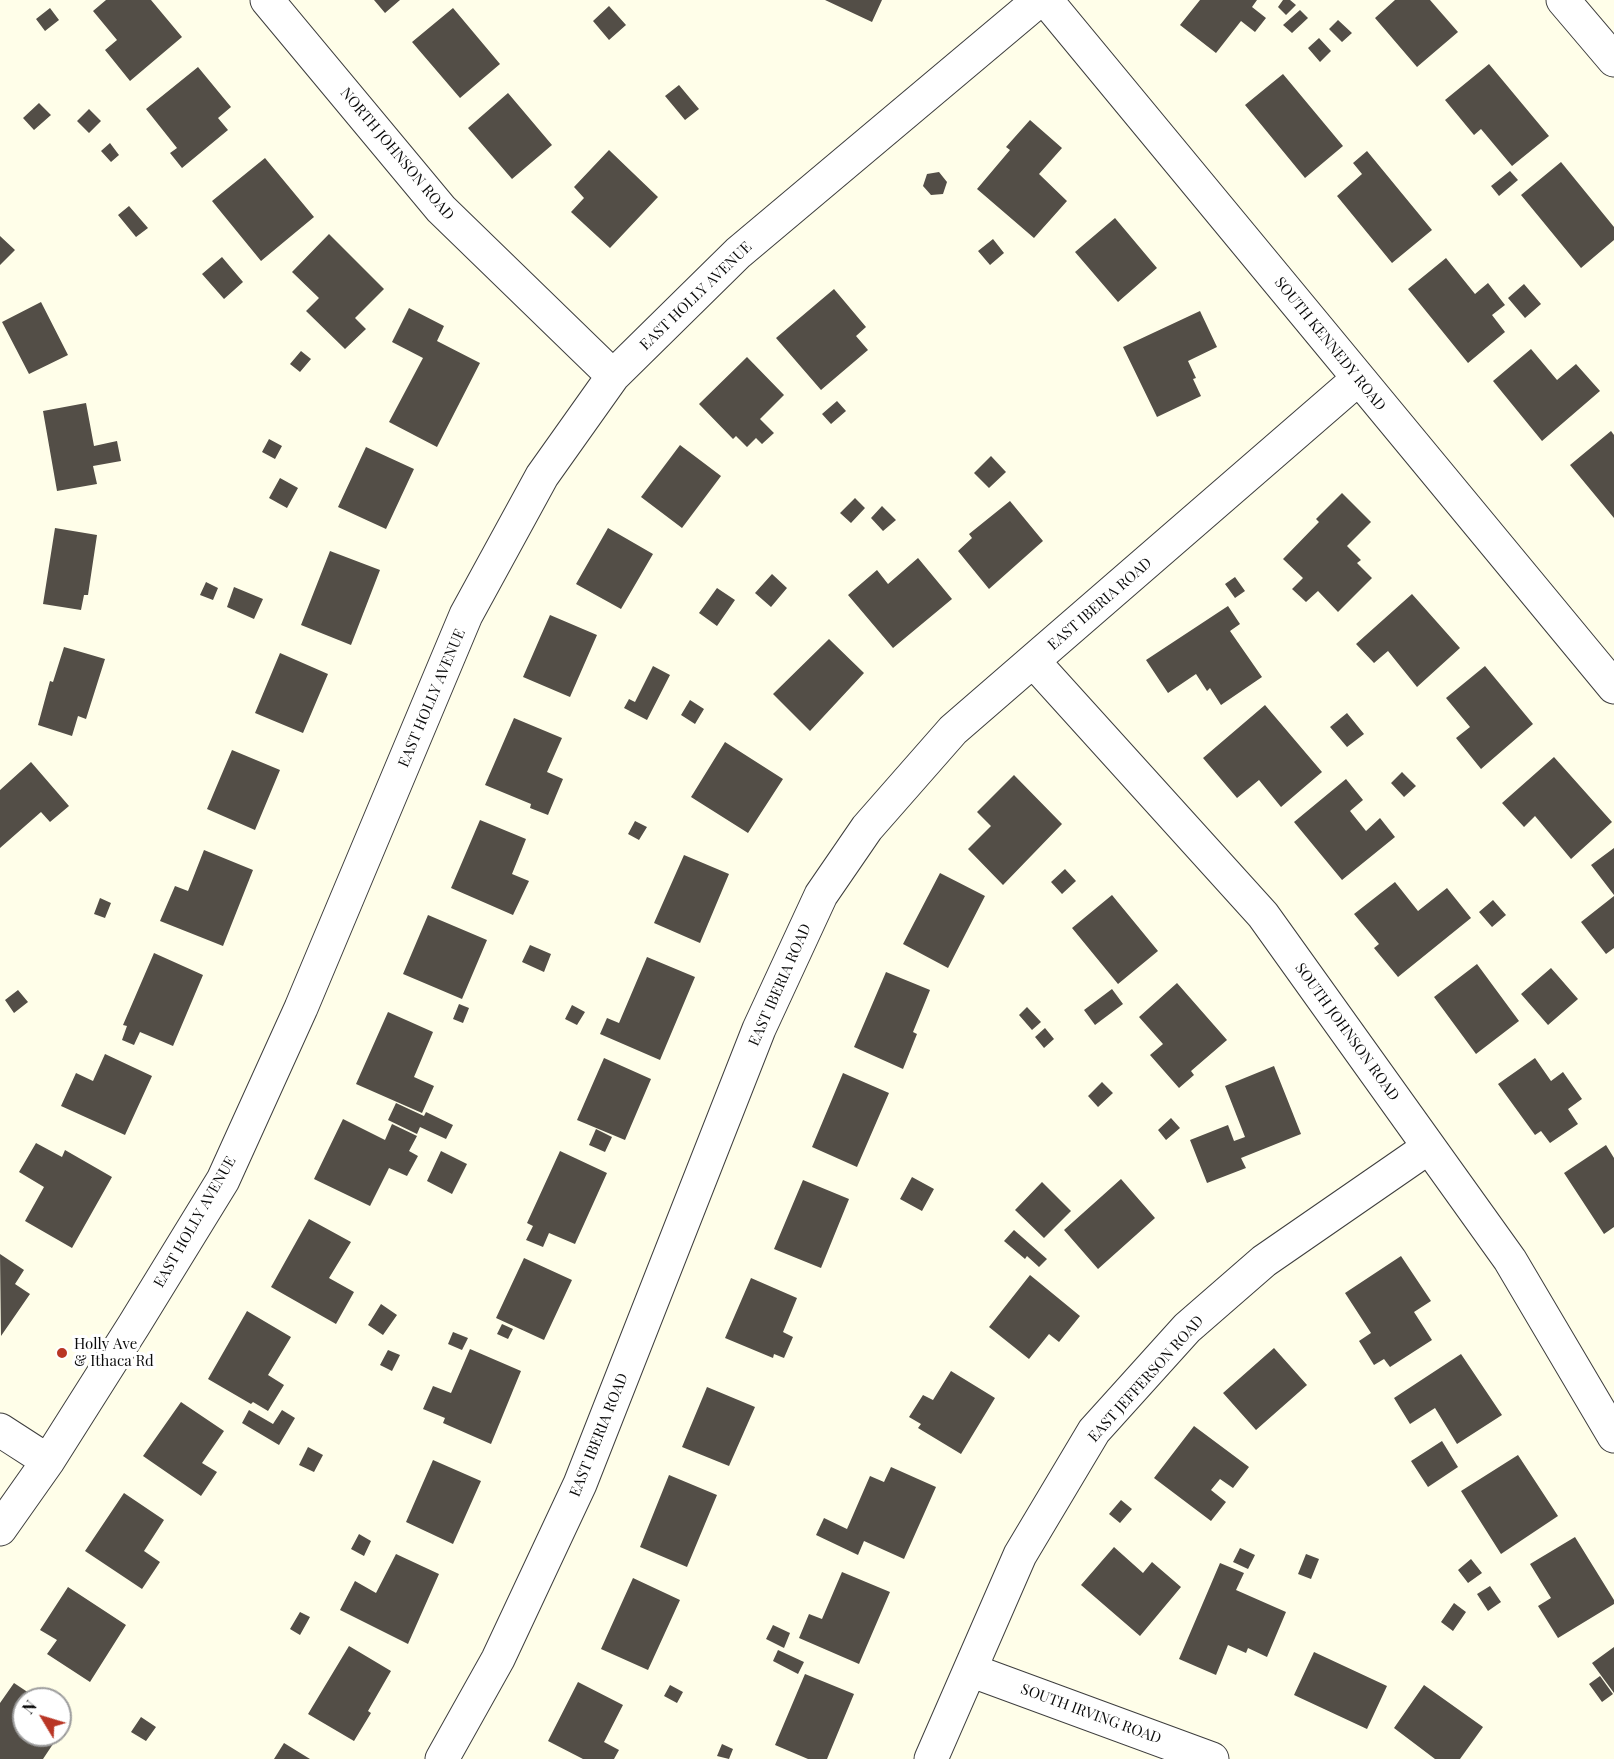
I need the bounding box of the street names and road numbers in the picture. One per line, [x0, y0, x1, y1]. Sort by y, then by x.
street label: NORTH JOHNSON ROAD [336, 84, 458, 224]
street label: EAST HOLLY AVENUE [636, 238, 756, 354]
street label: SOUTH KENNEDY ROAD [1271, 274, 1389, 414]
street label: EAST IBERIA ROAD [1044, 554, 1156, 654]
street label: EAST HOLLY AVENUE [395, 626, 469, 770]
street label: EAST IBERIA ROAD [745, 921, 815, 1049]
street label: SOUTH JOHNSON ROAD [1291, 960, 1403, 1104]
street label: EAST HOLLY AVENUE [150, 1153, 240, 1291]
street label: EAST JEFFERSON ROAD [1085, 1312, 1207, 1446]
street label: EAST IBERIA ROAD [566, 1371, 632, 1499]
street label: SOUTH IRVING ROAD [1018, 1680, 1164, 1748]

